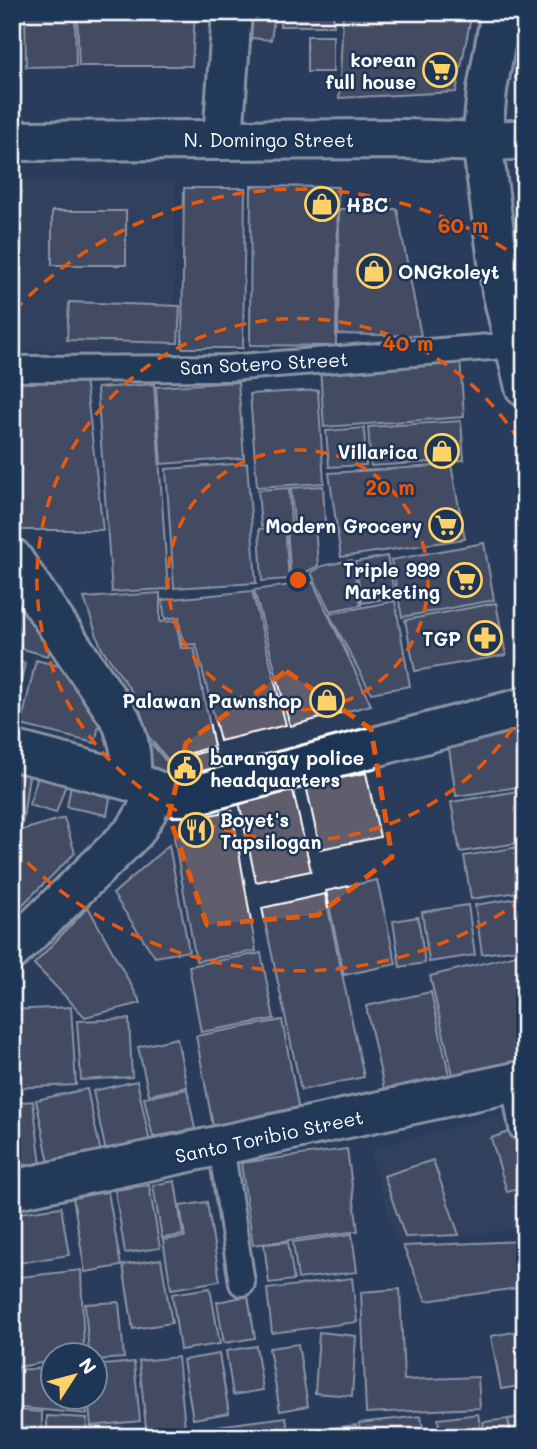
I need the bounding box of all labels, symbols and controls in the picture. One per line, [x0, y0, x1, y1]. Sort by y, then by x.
place label: korean full house [326, 47, 416, 94]
supermarket icon: korean full house [421, 51, 459, 89]
street label: N. Domingo Street [184, 127, 354, 152]
shop icon: HBC [303, 185, 341, 223]
place label: HBC [346, 192, 388, 217]
text: 60 m [438, 211, 488, 238]
shop icon: ONGkoleyt [355, 252, 393, 290]
place label: ONGkoleyt [398, 259, 499, 284]
text: 40 m [382, 329, 434, 356]
street label: San Sotero Street [179, 346, 349, 380]
shop icon: Villarica [423, 432, 461, 470]
place label: Villarica [338, 439, 418, 464]
text: 20 m [365, 473, 415, 500]
supermarket icon: Modern Grocery [427, 506, 465, 544]
place label: Modern Grocery [265, 513, 422, 538]
place label: Triple 999 Marketing [343, 557, 441, 604]
supermarket icon: Triple 999 Marketing [446, 561, 484, 599]
centre of rings [286, 568, 310, 592]
pharmacy icon: TGP [466, 619, 504, 657]
place label: TGP [422, 626, 461, 651]
shop icon: Palawan Pawnshop [308, 681, 346, 719]
place label: Palawan Pawnshop [122, 688, 302, 713]
place label: barangay police headquarters [210, 745, 364, 792]
public building icon: barangay police headquarters [166, 749, 204, 787]
place label: Boyet's Tapsilogan [220, 807, 321, 854]
restaurant icon: Boyet's Tapsilogan [177, 811, 215, 849]
street label: Santo Toribio Street [173, 1104, 365, 1168]
north arrow [38, 1340, 108, 1410]
text: N [74, 1353, 103, 1379]

